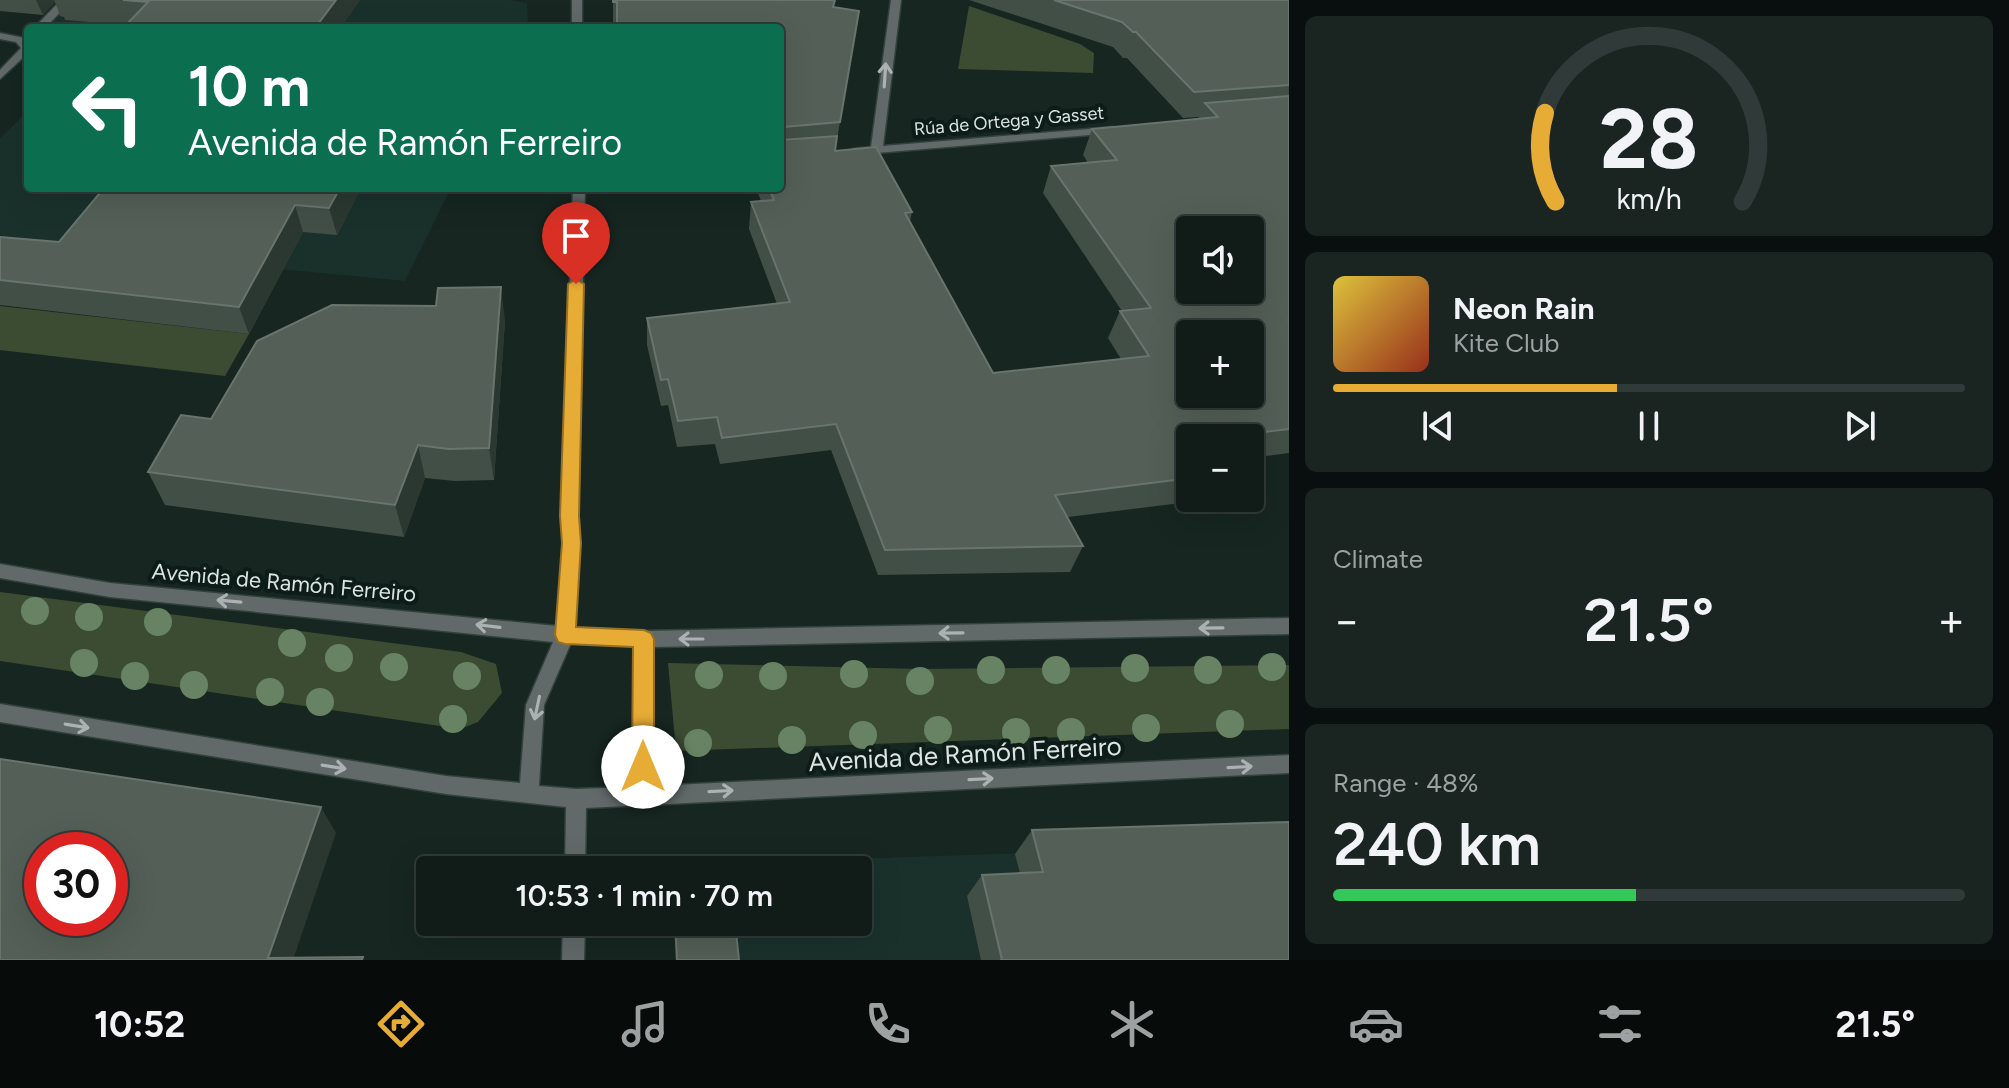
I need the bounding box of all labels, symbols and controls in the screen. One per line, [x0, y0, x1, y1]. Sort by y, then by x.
text: 10 m [188, 53, 310, 120]
icon: left [56, 56, 160, 160]
one-way arrow [878, 62, 893, 89]
text: 28 [1599, 89, 1699, 189]
street label: Rúa de Ortega y Gasset [913, 102, 1105, 140]
text: Avenida de Ramón Ferreiro [188, 121, 622, 164]
text: km/h [1616, 182, 1682, 216]
pin [542, 202, 610, 284]
icon: arrive [554, 214, 598, 258]
map controls [1176, 216, 1264, 512]
button: sound [1176, 216, 1264, 304]
text: Neon Rain [1453, 290, 1595, 327]
button: + [1176, 320, 1264, 408]
text: Kite Club [1453, 327, 1559, 359]
icon: previous [1416, 404, 1460, 448]
icon: pause [1627, 404, 1671, 448]
icon: next [1838, 404, 1882, 448]
button: − [1176, 424, 1264, 512]
text: Climate [1333, 543, 1423, 575]
street label: Avenida de Ramón Ferreiro [151, 557, 417, 608]
text: 21.5° [1584, 584, 1714, 656]
one-way arrow [216, 593, 243, 608]
text: − [1333, 594, 1360, 647]
text: + [1938, 594, 1965, 647]
one-way arrow [475, 619, 501, 634]
one-way arrow [1198, 620, 1225, 635]
one-way arrow [938, 625, 965, 641]
one-way arrow [678, 631, 705, 647]
one-way arrow [528, 694, 543, 720]
one-way arrow [64, 719, 89, 734]
position arrow [601, 725, 685, 809]
street label: Avenida de Ramón Ferreiro [808, 730, 1122, 778]
one-way arrow [1226, 759, 1253, 774]
one-way arrow [321, 760, 346, 775]
text: Range · 48% [1333, 767, 1479, 799]
one-way arrow [967, 771, 994, 786]
one-way arrow [707, 784, 734, 799]
text: 240 km [1333, 808, 1541, 880]
speed limit sign: 30 [24, 832, 128, 936]
text: 10:53 · 1 min · 70 m [515, 877, 773, 914]
icon: directions [373, 996, 429, 1052]
icon: music [617, 996, 673, 1052]
icon: phone [860, 996, 916, 1052]
icon: climate [1104, 996, 1160, 1052]
icon: car [1348, 996, 1404, 1052]
icon: filters [1592, 996, 1648, 1052]
text: 10:52 [94, 1003, 185, 1046]
text: 21.5° [1836, 1003, 1915, 1046]

